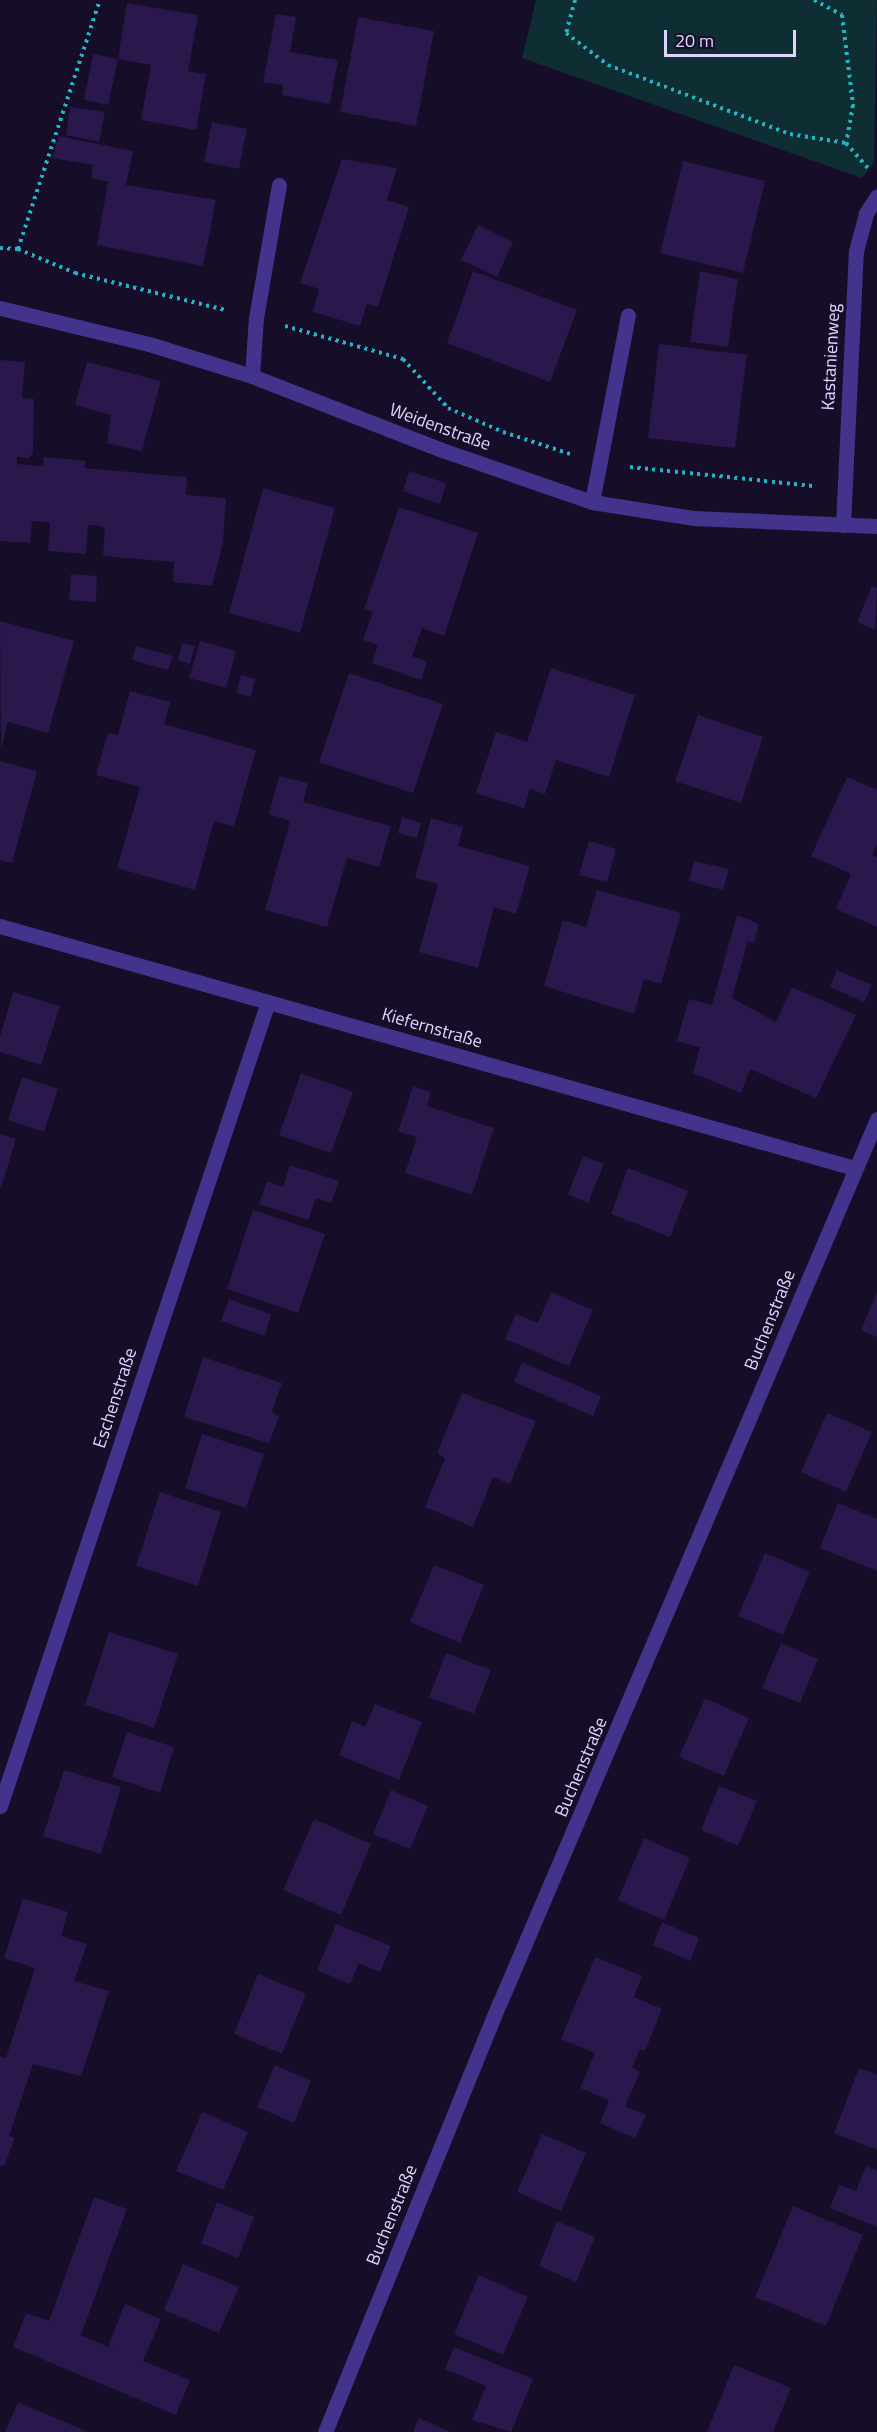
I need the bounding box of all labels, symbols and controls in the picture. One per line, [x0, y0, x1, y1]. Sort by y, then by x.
scale bar [667, 18, 799, 56]
text: 20 m [675, 27, 714, 54]
street label: Kastanienweg [817, 303, 845, 411]
street label: Weidenstraße [386, 399, 494, 455]
street label: Kiefernstraße [379, 1003, 485, 1053]
street label: Buchenstraße [740, 1267, 800, 1373]
street label: Eschenstraße [89, 1345, 141, 1451]
street label: Buchenstraße [550, 1714, 612, 1820]
street label: Buchenstraße [362, 2162, 422, 2268]

